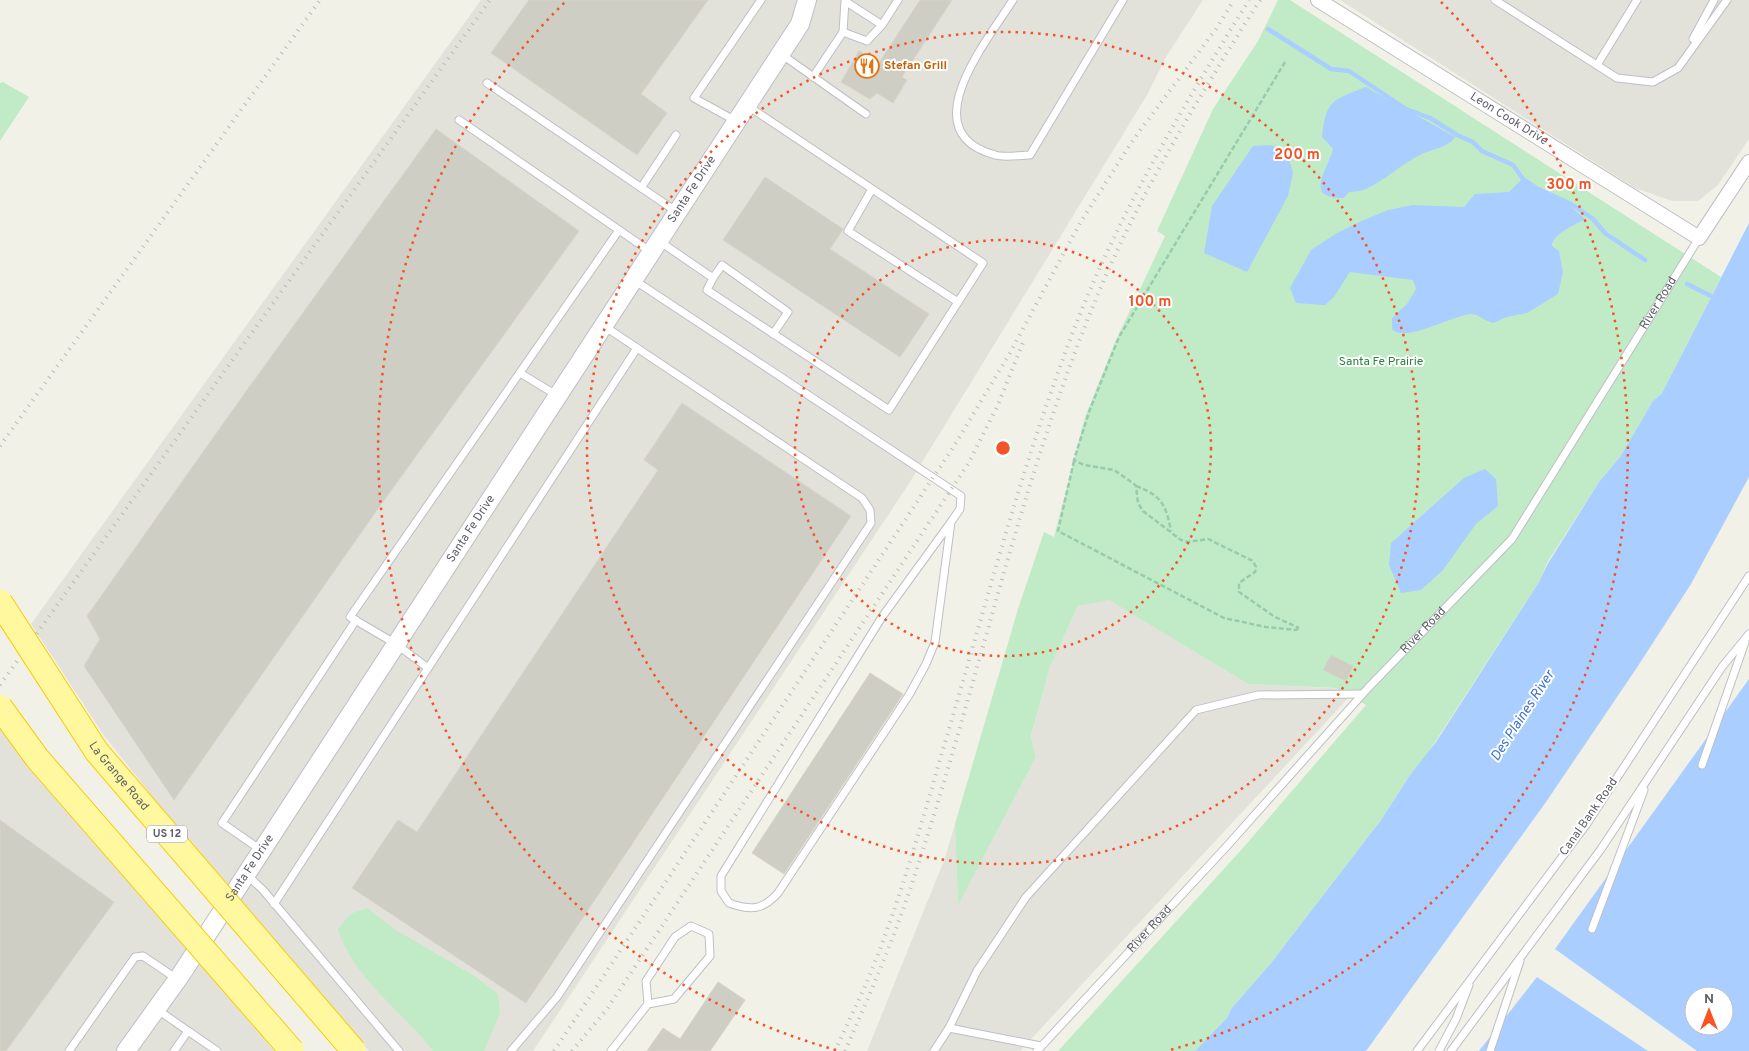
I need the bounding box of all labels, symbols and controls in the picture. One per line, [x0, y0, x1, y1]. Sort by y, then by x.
restaurant icon: Stefan Grill [854, 53, 880, 79]
place label: Stefan Grill [884, 58, 947, 74]
street label: Leon Cook Drive [1467, 89, 1551, 149]
text: 200 m [1274, 146, 1320, 165]
street label: Santa Fe Drive [664, 153, 720, 226]
text: 300 m [1546, 176, 1592, 195]
street label: River Road [1636, 274, 1681, 333]
text: 100 m [1129, 293, 1171, 312]
park label: Santa Fe Prairie [1339, 354, 1423, 370]
centre of rings [994, 439, 1012, 457]
street label: Santa Fe Drive [443, 492, 499, 566]
street label: River Road [1397, 604, 1450, 657]
water label: Des Plaines River [1487, 666, 1559, 764]
street label: La Grange Road [85, 739, 152, 814]
street label: Canal Bank Road [1556, 775, 1622, 859]
road number: US 12 [147, 826, 187, 842]
street label: Santa Fe Drive [222, 831, 278, 905]
street label: River Road [1124, 902, 1176, 956]
north arrow [1684, 986, 1734, 1036]
text: N [1704, 991, 1714, 1008]

